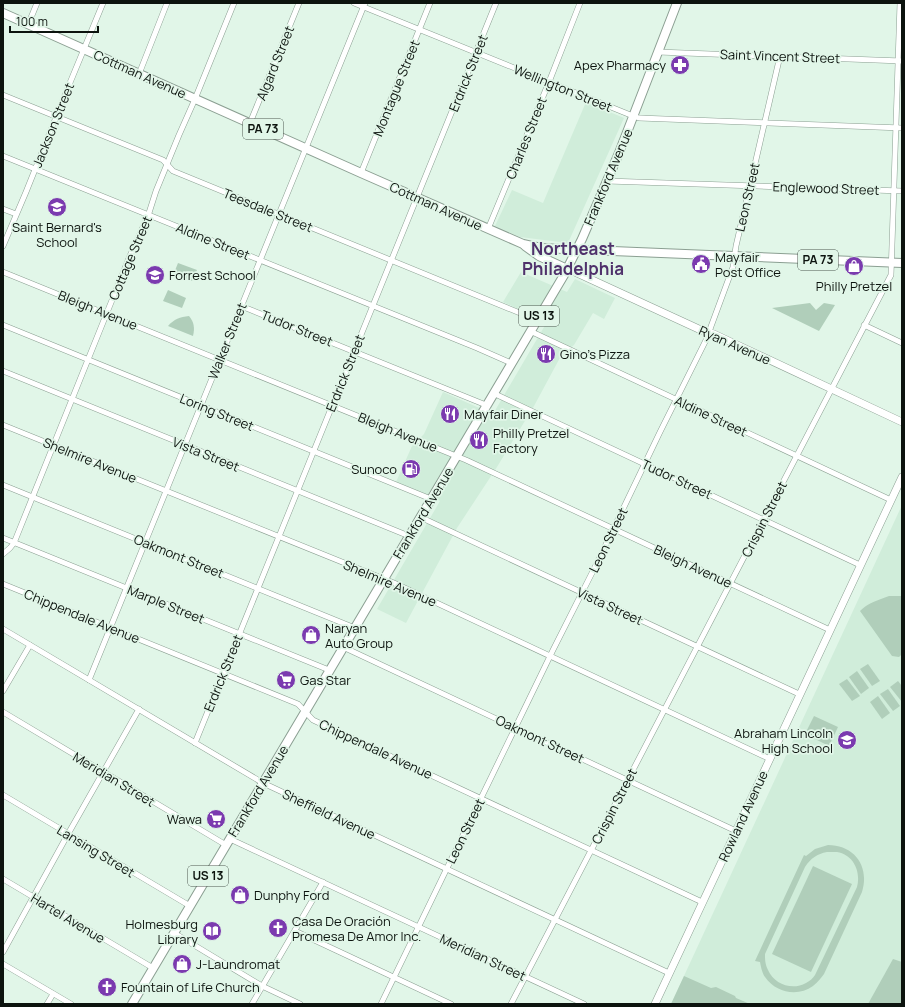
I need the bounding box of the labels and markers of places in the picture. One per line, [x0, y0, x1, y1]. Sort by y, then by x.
pharmacy icon: Apex Pharmacy [669, 54, 691, 76]
place label: Apex Pharmacy [574, 56, 666, 74]
school or university icon: Saint Bernard's School [46, 196, 68, 218]
place label: Saint Bernard's School [12, 218, 102, 251]
place label: Mayfair Post Office [715, 248, 781, 281]
public building icon: Mayfair Post Office [690, 253, 712, 275]
shop icon: Philly Pretzel [843, 255, 865, 277]
school or university icon: Forrest School [144, 264, 166, 286]
place label: Forrest School [169, 266, 256, 284]
place label: Philly Pretzel [816, 277, 892, 295]
restaurant icon: Gino's Pizza [535, 343, 557, 365]
place label: Gino's Pizza [560, 345, 630, 363]
restaurant icon: Mayfair Diner [439, 403, 461, 425]
place label: Mayfair Diner [464, 405, 543, 423]
place label: Philly Pretzel Factory [493, 424, 569, 457]
restaurant icon: Philly Pretzel Factory [468, 429, 490, 451]
fuel station icon: Sunoco [400, 458, 422, 480]
place label: Sunoco [351, 460, 397, 478]
place label: Naryan Auto Group [325, 619, 393, 652]
shop icon: Naryan Auto Group [300, 624, 322, 646]
supermarket icon: Gas Star [275, 669, 297, 691]
place label: Gas Star [300, 671, 351, 689]
place label: Abraham Lincoln High School [734, 724, 833, 757]
school or university icon: Abraham Lincoln High School [836, 729, 858, 751]
supermarket icon: Wawa [205, 808, 227, 830]
place label: Wawa [167, 810, 202, 828]
shop icon: Dunphy Ford [229, 884, 251, 906]
place label: Dunphy Ford [254, 886, 329, 904]
place label: Casa De Oración Promesa De Amor Inc. [292, 912, 421, 945]
place label: Holmesburg Library [125, 915, 198, 948]
church icon: Casa De Oración Promesa De Amor Inc. [267, 917, 289, 939]
library icon: Holmesburg Library [201, 920, 223, 942]
shop icon: J-Laundromat [171, 953, 193, 975]
place label: J-Laundromat [196, 955, 280, 973]
church icon: Fountain of Life Church [96, 976, 118, 998]
place label: Fountain of Life Church [121, 978, 260, 996]

